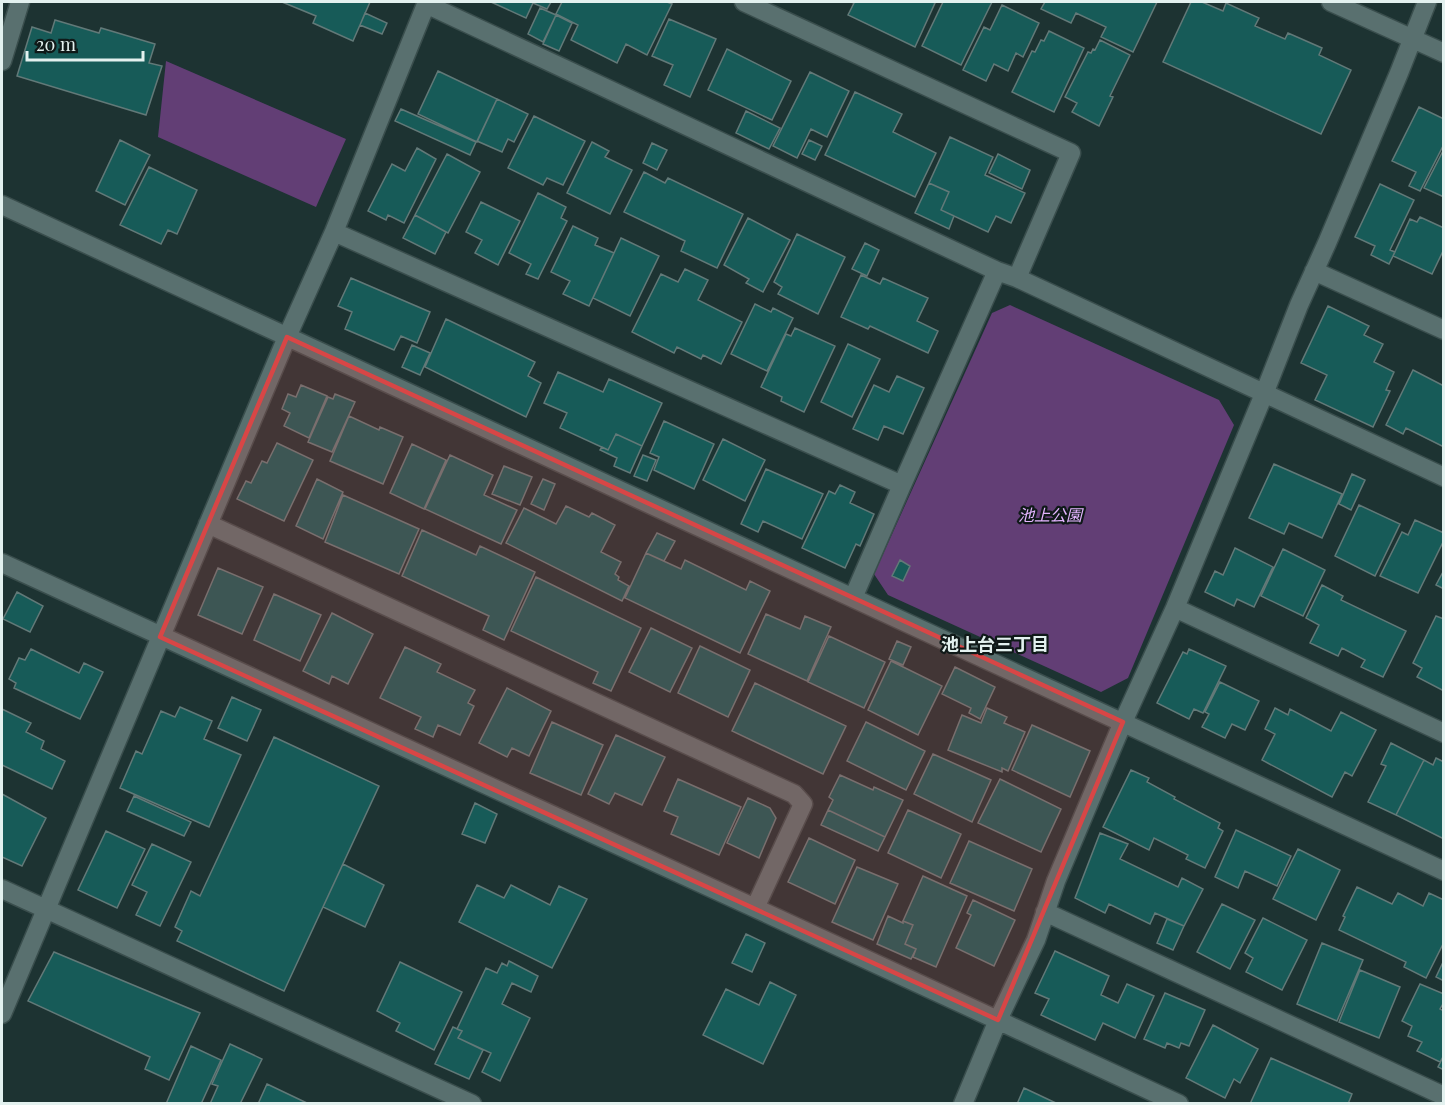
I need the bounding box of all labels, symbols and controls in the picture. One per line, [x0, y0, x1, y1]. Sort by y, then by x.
scale bar [27, 24, 142, 62]
text: 20 m [36, 32, 76, 56]
park label: 池上公園 [1018, 504, 1084, 525]
district label: 池上台三丁目 [941, 632, 1049, 656]

